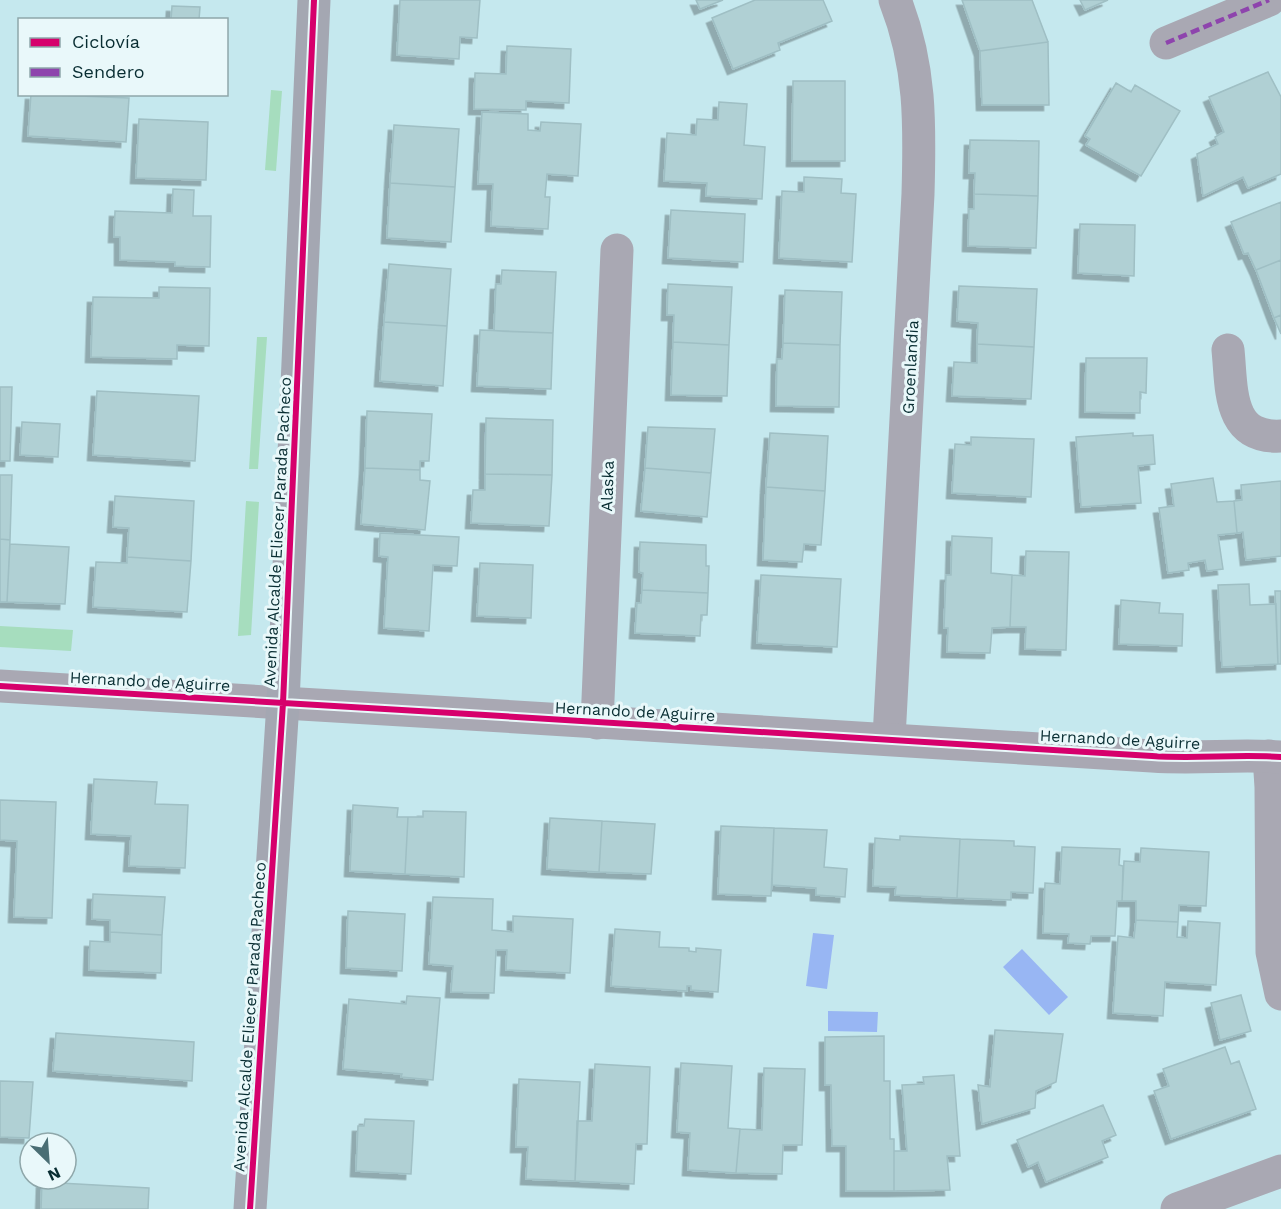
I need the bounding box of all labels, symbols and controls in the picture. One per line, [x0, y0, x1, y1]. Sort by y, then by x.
legend [18, 18, 228, 96]
text: Ciclovía [72, 31, 140, 52]
text: Sendero [72, 61, 145, 82]
street label: Groenlandia [899, 320, 922, 414]
street label: Avenida Alcalde Eliecer Parada Pacheco [260, 376, 295, 688]
street label: Alaska [597, 460, 618, 512]
street label: Hernando de Aguirre [69, 668, 231, 695]
street label: Hernando de Aguirre [554, 698, 716, 725]
street label: Hernando de Aguirre [1039, 726, 1201, 753]
street label: Avenida Alcalde Eliecer Parada Pacheco [229, 861, 270, 1173]
north arrow [18, 1131, 78, 1191]
text: N [45, 1163, 64, 1185]

